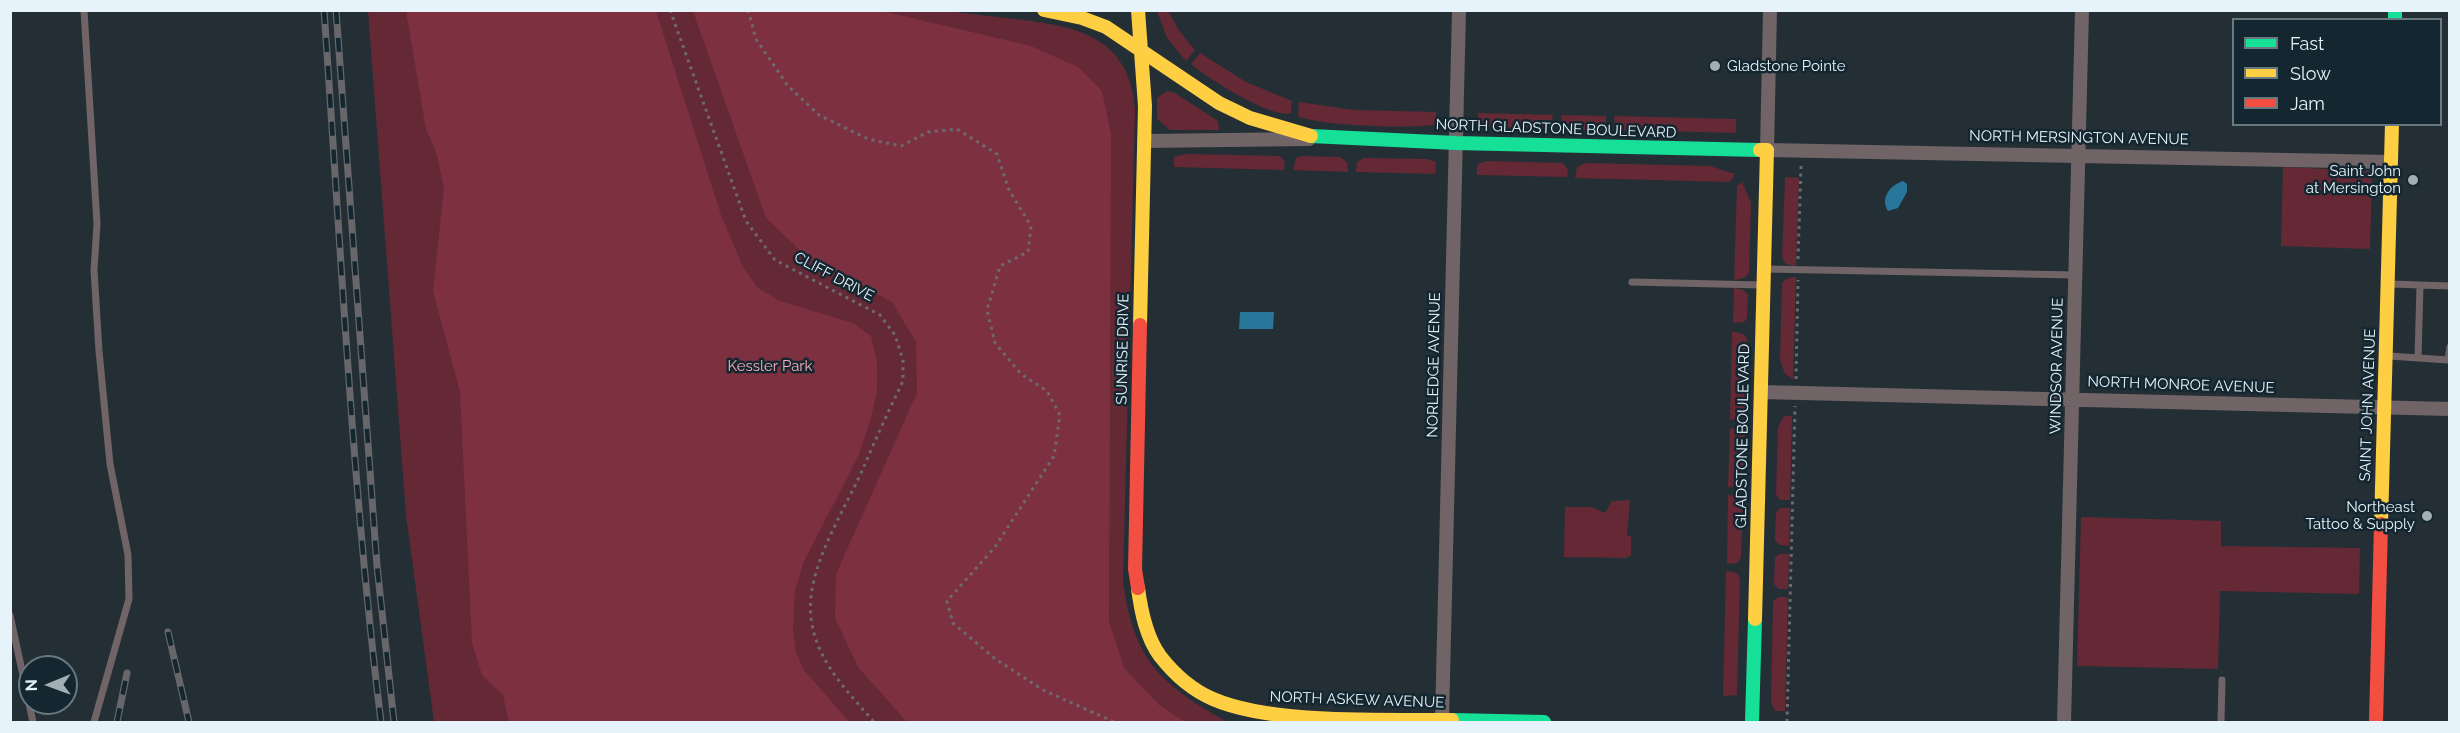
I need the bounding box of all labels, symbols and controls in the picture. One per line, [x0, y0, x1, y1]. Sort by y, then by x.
legend [2232, 18, 2442, 126]
text: Fast [2290, 33, 2324, 54]
place label: Gladstone Pointe [1727, 57, 1846, 75]
marker: Gladstone Pointe [1708, 59, 1722, 73]
text: Slow [2290, 63, 2331, 84]
text: Jam [2290, 93, 2325, 114]
street label: NORTH GLADSTONE BOULEVARD [1435, 116, 1677, 142]
street label: NORTH MERSINGTON AVENUE [1969, 127, 2189, 149]
place label: Saint John at Mersington [2306, 162, 2401, 197]
marker: Saint John at Mersington [2406, 173, 2420, 187]
street label: CLIFF DRIVE [791, 248, 877, 306]
street label: NORLEDGE AVENUE [1424, 292, 1444, 438]
street label: SUNRISE DRIVE [1113, 293, 1133, 405]
street label: WINDSOR AVENUE [2047, 298, 2067, 434]
street label: SAINT JOHN AVENUE [2356, 328, 2380, 482]
street label: GLADSTONE BOULEVARD [1732, 344, 1754, 528]
park label: Kessler Park [727, 357, 813, 375]
street label: NORTH MONROE AVENUE [2087, 373, 2275, 397]
place label: Northeast Tattoo & Supply [2305, 498, 2415, 533]
marker: Northeast Tattoo & Supply [2420, 509, 2434, 523]
north arrow [18, 655, 78, 715]
text: N [22, 679, 41, 692]
street label: NORTH ASKEW AVENUE [1269, 688, 1445, 712]

